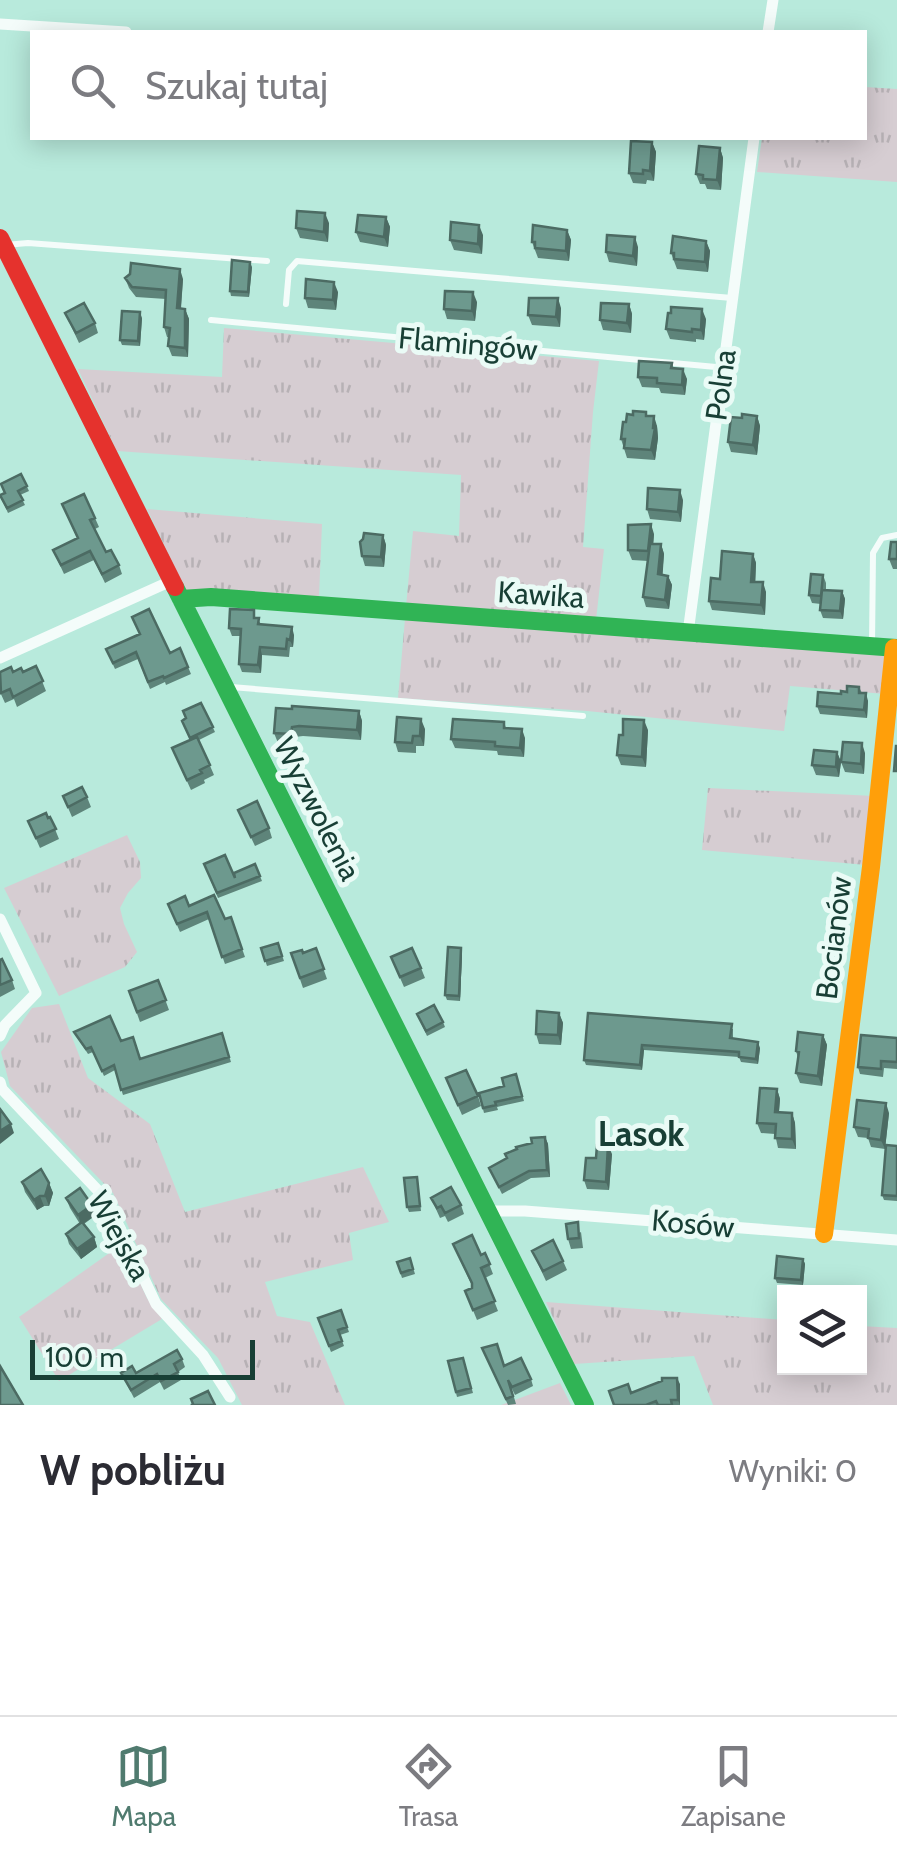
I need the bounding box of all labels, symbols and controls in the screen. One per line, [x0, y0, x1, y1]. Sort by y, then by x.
search box [30, 30, 867, 140]
icon: search [65, 58, 120, 113]
text: Szukaj tutaj [145, 62, 328, 109]
street label: Flamingów [397, 319, 539, 368]
street label: Polna [697, 346, 744, 423]
street label: Kawika [496, 573, 586, 616]
street label: Wyzwolenia [266, 731, 369, 887]
street label: Bocianów [808, 874, 859, 1002]
district label: Lasok [598, 1112, 684, 1155]
street label: Wiejska [80, 1185, 159, 1287]
street label: Kosów [650, 1201, 736, 1246]
map controls [777, 1285, 867, 1375]
button: layers [777, 1285, 867, 1375]
scale bar [30, 1335, 255, 1380]
text: 100 m [45, 1340, 124, 1374]
text: W pobliżu [40, 1444, 226, 1496]
text: Wyniki: 0 [729, 1451, 857, 1490]
tab: Mapa [111, 1739, 176, 1833]
tab: Trasa [399, 1739, 458, 1833]
tab: Zapisane [681, 1739, 786, 1833]

